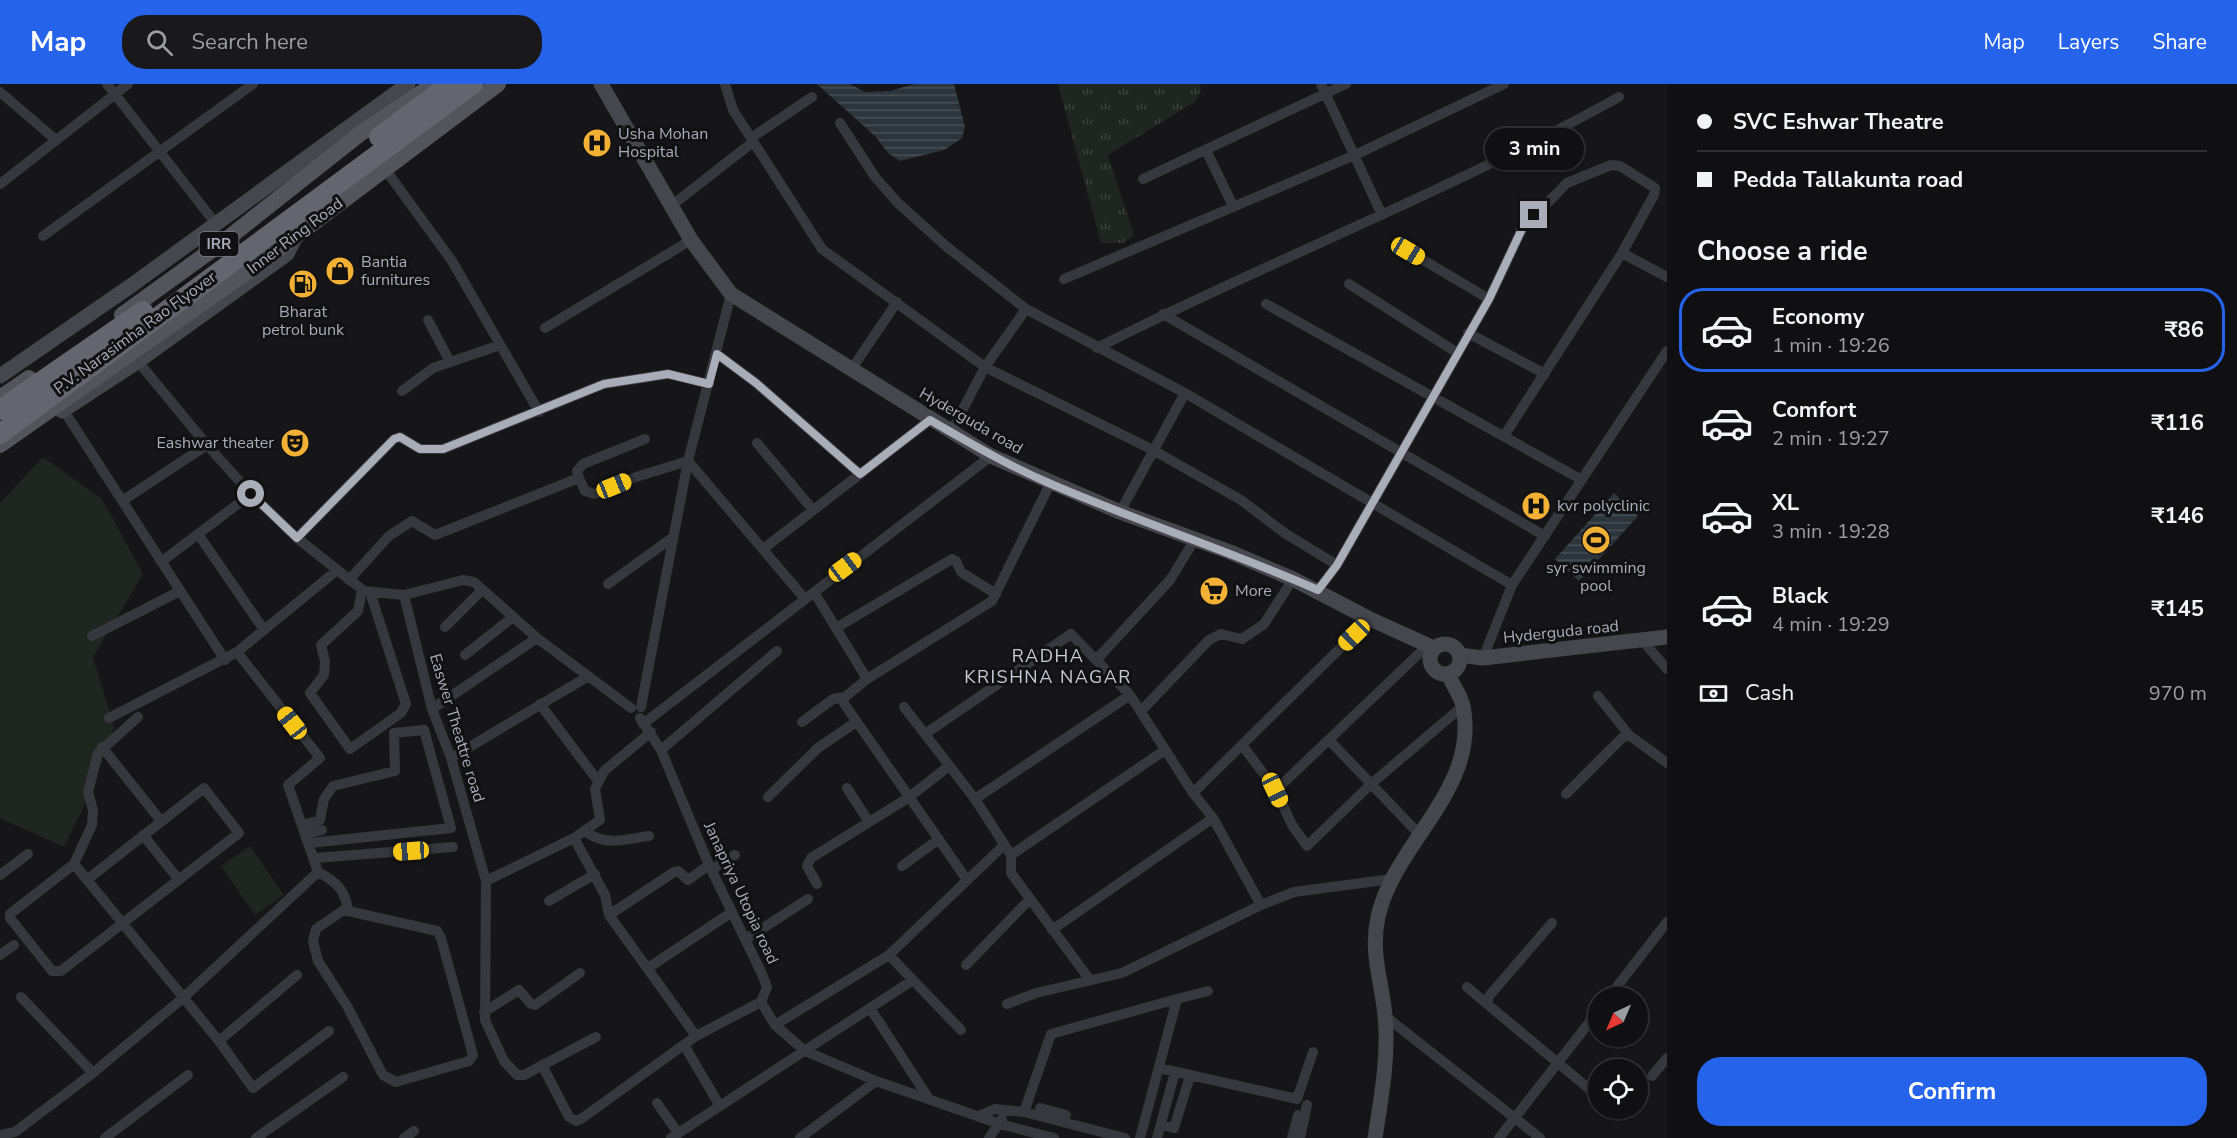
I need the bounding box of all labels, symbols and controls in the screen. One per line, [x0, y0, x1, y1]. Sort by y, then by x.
search box [122, 15, 542, 69]
text: Map [30, 23, 86, 61]
icon: search [143, 26, 176, 59]
text: Search here [191, 27, 308, 57]
text: Map [1983, 28, 2025, 56]
text: Layers [2058, 28, 2119, 56]
text: Share [2152, 28, 2207, 56]
text: SVC Eshwar Theatre [1733, 107, 1944, 137]
place label: Usha Mohan Hospital [618, 123, 708, 163]
hospital icon: Usha Mohan Hospital [581, 127, 613, 159]
callout: 3 min [1484, 128, 1583, 170]
text: 3 min [1509, 135, 1560, 162]
text: Pedda Tallakunta road [1733, 165, 1963, 195]
street label: Inner Ring Road [243, 193, 347, 279]
route end [1520, 201, 1547, 228]
road number: IRR [200, 232, 238, 256]
text: Choose a ride [1697, 233, 1868, 270]
car [1388, 234, 1428, 268]
place label: Bantia furnitures [361, 251, 430, 291]
shop icon: Bantia furnitures [324, 255, 356, 287]
street label: P.V. Narasimha Rao Flyover [49, 266, 221, 400]
fuel station icon: Bharat petrol bunk [287, 268, 319, 300]
place label: Bharat petrol bunk [262, 301, 345, 341]
text: Economy [1772, 302, 1864, 332]
icon: car [1700, 303, 1754, 357]
text: ₹86 [2164, 315, 2204, 345]
text: 1 min · 19:26 [1772, 332, 1890, 359]
street label: Hyderguda road [915, 382, 1027, 460]
text: Comfort [1772, 395, 1856, 425]
icon: car [1700, 396, 1754, 450]
text: ₹116 [2151, 408, 2204, 438]
text: 2 min · 19:27 [1772, 425, 1890, 452]
theatre icon: Eashwar theater [279, 427, 311, 459]
place label: Eashwar theater [157, 432, 274, 454]
car [594, 471, 634, 501]
route start [237, 480, 264, 507]
text: XL [1772, 488, 1799, 518]
icon: car [1700, 489, 1754, 543]
hospital icon: kvr polyclinic [1520, 490, 1552, 522]
place label: kvr polyclinic [1557, 495, 1650, 517]
text: ₹146 [2151, 501, 2204, 531]
text: 3 min · 19:28 [1772, 518, 1890, 545]
sports icon: syr swimming pool [1580, 524, 1612, 556]
car [825, 549, 865, 585]
place label: syr swimming pool [1546, 557, 1646, 597]
supermarket icon: More [1198, 575, 1230, 607]
place label: More [1235, 580, 1272, 602]
text: Black [1772, 581, 1828, 611]
icon: car [1700, 582, 1754, 636]
text: ₹145 [2151, 594, 2204, 624]
text: 4 min · 19:29 [1772, 611, 1890, 638]
street label: Hyderguda road [1502, 615, 1620, 649]
car [1335, 616, 1373, 654]
district label: RADHA KRISHNA NAGAR [964, 644, 1132, 689]
street label: Easwer Theattre road [424, 651, 490, 805]
icon: cash [1697, 677, 1730, 710]
text: Cash [1745, 678, 1794, 708]
text: 970 m [2149, 680, 2207, 707]
car [274, 703, 310, 743]
car [1259, 770, 1291, 810]
street label: Janapriya Utopia road [698, 817, 784, 968]
car [392, 841, 430, 861]
north arrow [1588, 987, 1648, 1047]
map controls [1588, 987, 1648, 1119]
button: Confirm [1697, 1057, 2207, 1126]
button: locate [1588, 1059, 1648, 1119]

